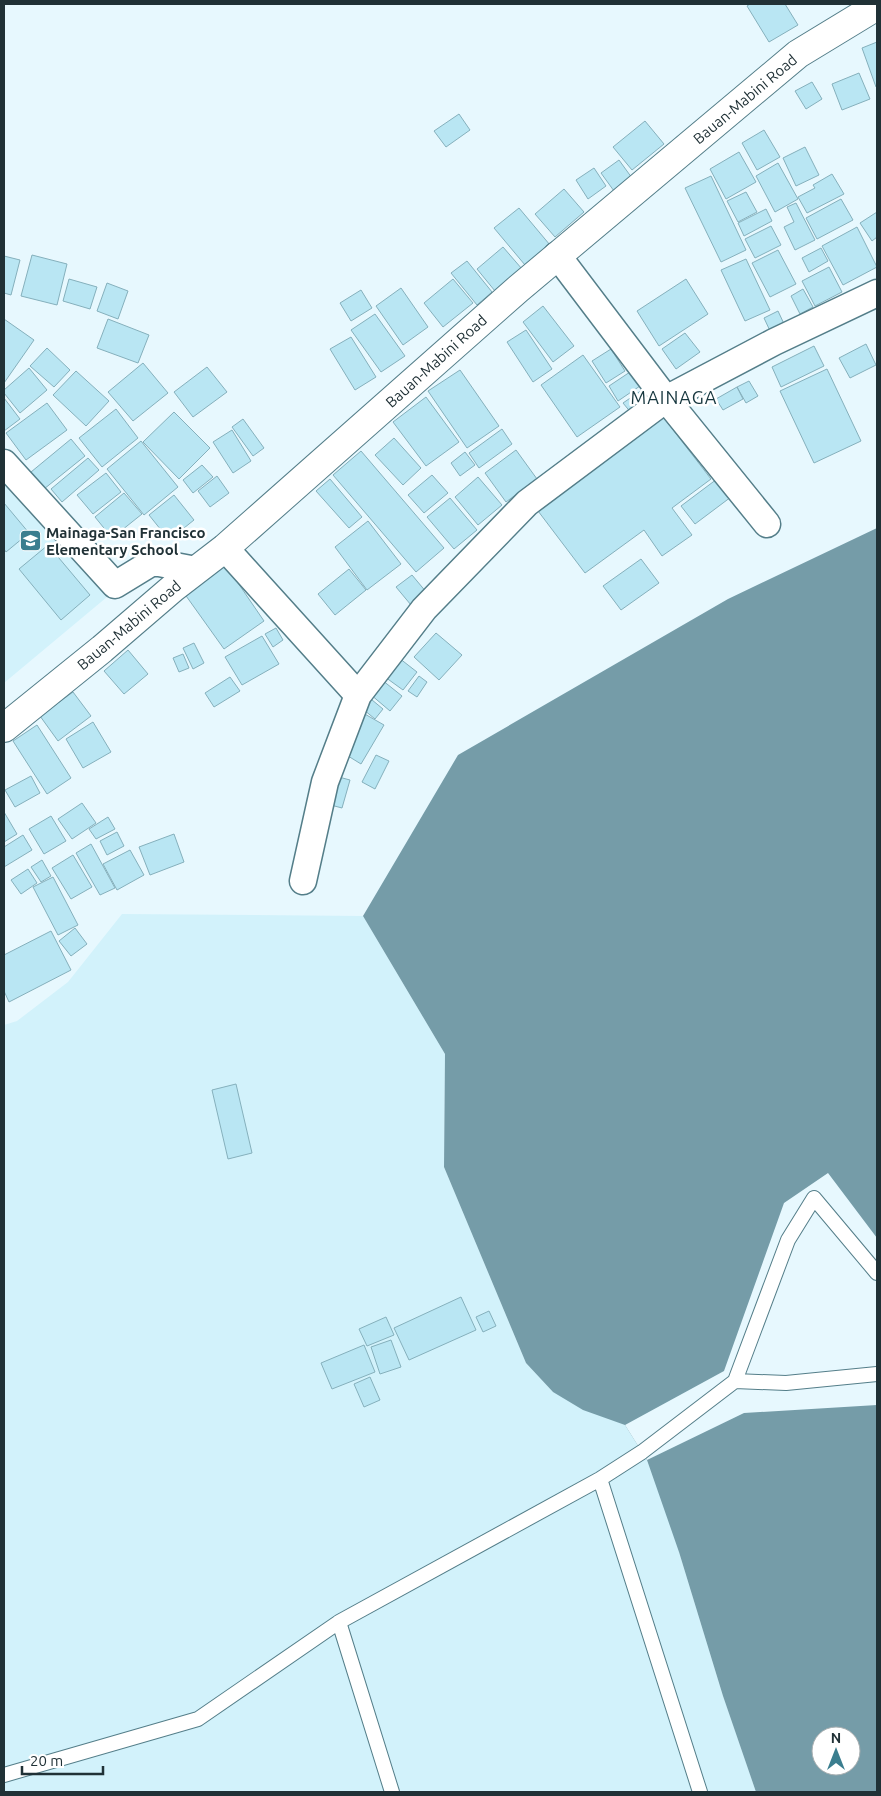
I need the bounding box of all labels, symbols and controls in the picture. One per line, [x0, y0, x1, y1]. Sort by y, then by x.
street label: Bauan-Mabini Road [690, 51, 800, 147]
street label: Bauan-Mabini Road [382, 311, 490, 411]
district label: MAINAGA [631, 387, 717, 407]
place label: Mainaga-San Francisco Elementary School [46, 524, 205, 558]
school or university icon: Mainaga-San Francisco Elementary School [18, 529, 42, 553]
street label: Bauan-Mabini Road [74, 577, 184, 673]
north arrow [811, 1726, 861, 1776]
text: N [831, 1730, 841, 1746]
scale bar [22, 1744, 104, 1776]
text: 20 m [30, 1752, 63, 1769]

